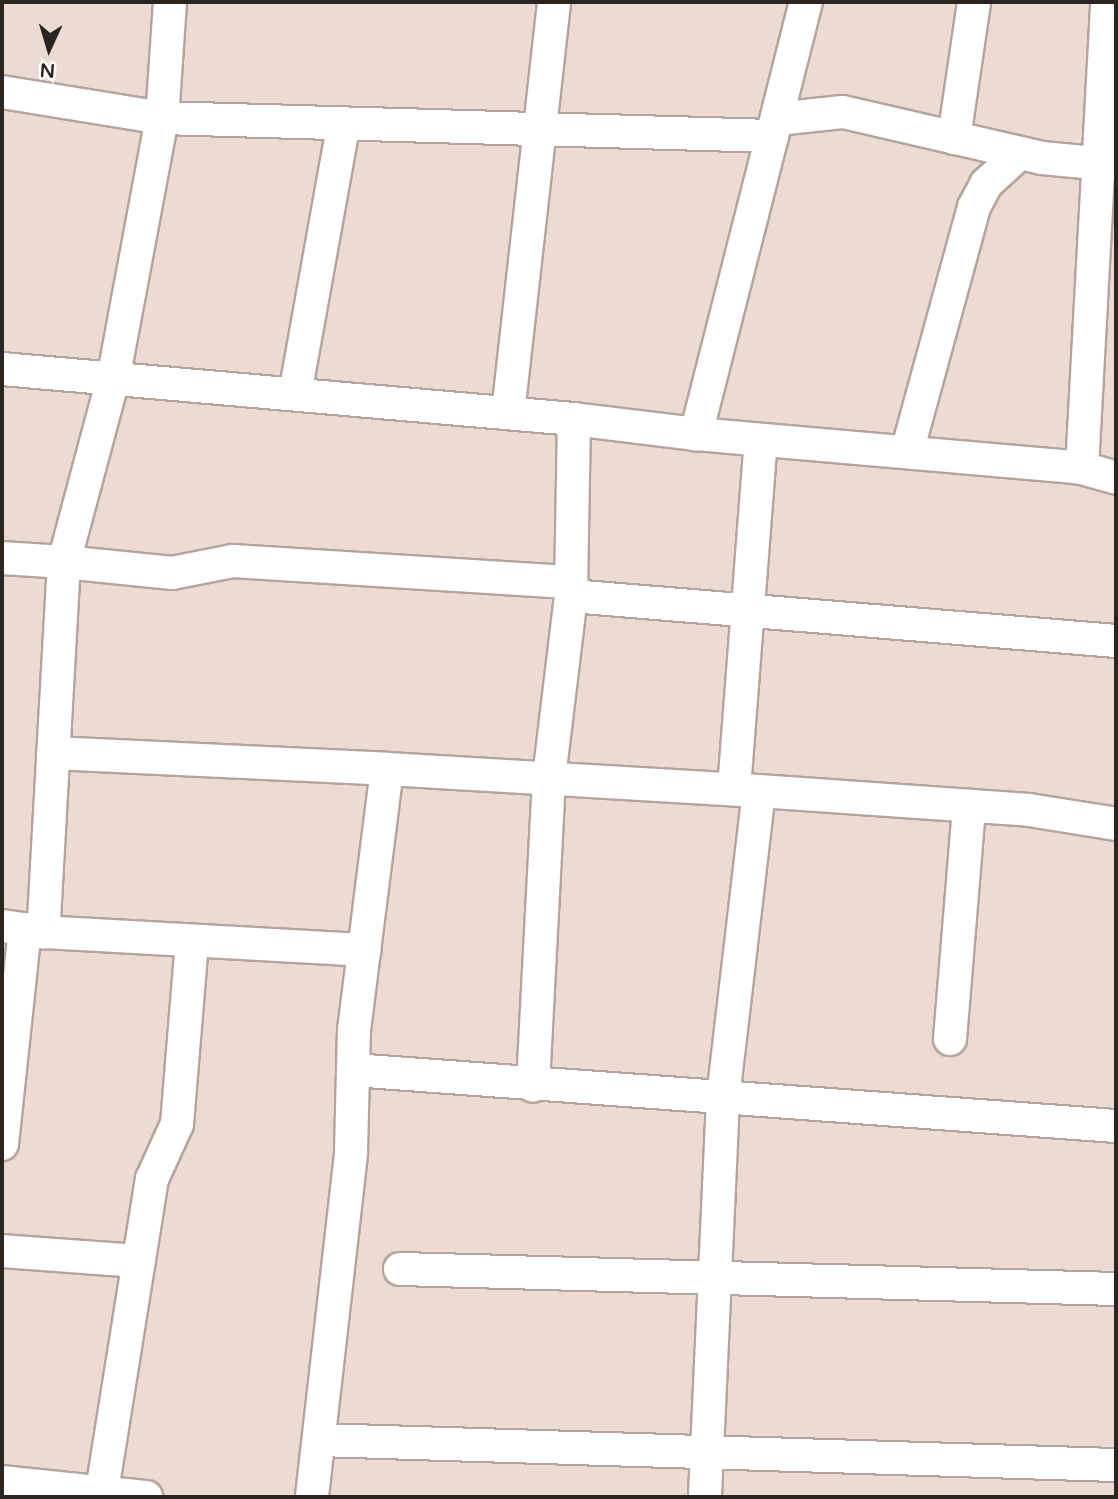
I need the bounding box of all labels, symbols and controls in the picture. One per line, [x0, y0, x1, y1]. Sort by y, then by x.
north arrow [14, 14, 84, 84]
text: N [39, 58, 56, 81]

